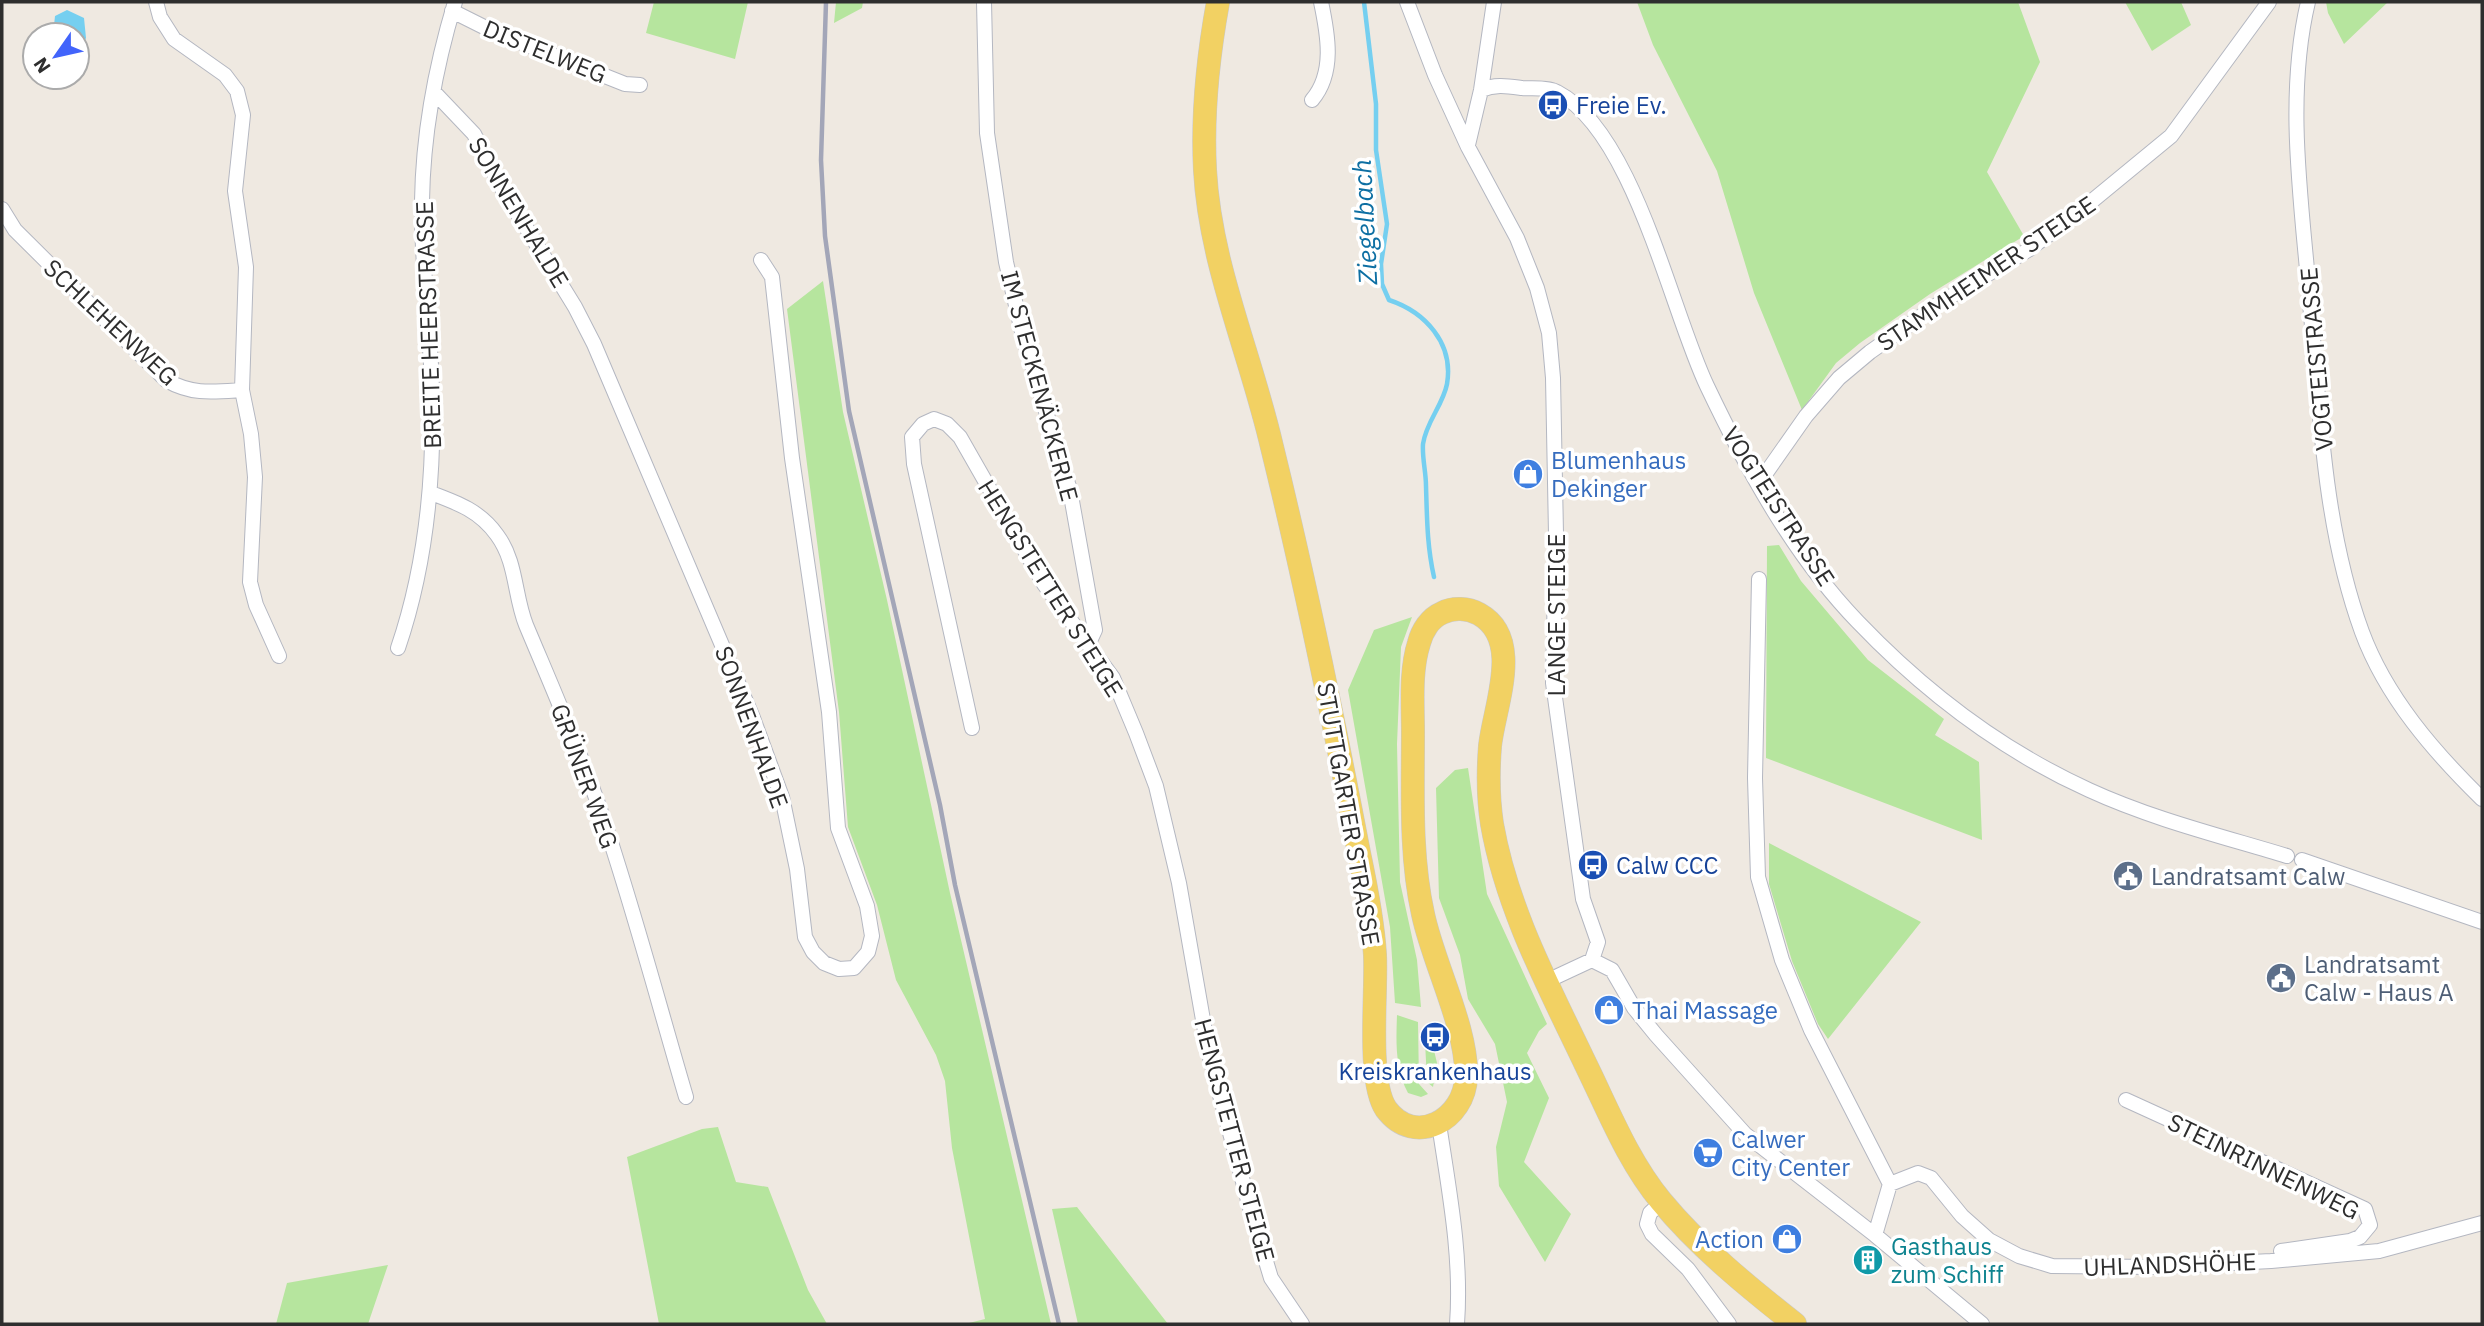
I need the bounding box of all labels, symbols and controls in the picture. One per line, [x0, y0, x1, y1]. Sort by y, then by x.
street label: DISTELWEG [479, 12, 611, 90]
north arrow [21, 21, 91, 91]
text: N [28, 53, 56, 78]
bus stop icon: Freie Ev. [1536, 88, 1570, 122]
place label: Freie Ev. [1576, 89, 1667, 121]
street label: SONNENHALDE [461, 131, 577, 293]
water label: Ziegelbach [1344, 158, 1384, 287]
street label: STAMMHEIMER STEIGE [1871, 188, 2101, 358]
street label: BREITE HEERSTRASSE [408, 201, 448, 449]
street label: SCHLEHENWEG [37, 252, 185, 392]
street label: VOGTEISTRASSE [2292, 266, 2340, 452]
street label: IM STECKENÄCKERLE [994, 267, 1086, 505]
street label: VOGTEISTRASSE [1715, 420, 1843, 592]
place label: Blumenhaus Dekinger [1551, 444, 1686, 504]
shop icon: Blumenhaus Dekinger [1511, 457, 1545, 491]
street label: HENGSTETTER STEIGE [971, 473, 1131, 703]
street label: LANGE STEIGE [1540, 534, 1572, 696]
street label: SONNENHALDE [708, 642, 796, 812]
street label: STUTTGARTER STRASSE [1310, 680, 1388, 948]
street label: GRÜNER WEG [544, 699, 626, 853]
bus stop icon: Calw CCC [1576, 848, 1610, 882]
place label: Calw CCC [1616, 849, 1718, 881]
public building icon: Landratsamt Calw [2111, 859, 2145, 893]
place label: Landratsamt Calw [2151, 860, 2345, 892]
place label: Landratsamt Calw - Haus A [2304, 948, 2454, 1008]
public building icon: Landratsamt Calw - Haus A [2264, 961, 2298, 995]
shop icon: Thai Massage [1592, 993, 1626, 1027]
place label: Thai Massage [1632, 994, 1778, 1026]
street label: HENGSTETTER STEIGE [1187, 1015, 1283, 1265]
bus stop icon: Kreiskrankenhaus [1418, 1020, 1452, 1054]
place label: Kreiskrankenhaus [1338, 1055, 1532, 1087]
street label: STEINRINNENWEG [2163, 1106, 2365, 1226]
place label: Calwer City Center [1731, 1123, 1850, 1183]
supermarket icon: Calwer City Center [1691, 1136, 1725, 1170]
shop icon: Action [1770, 1222, 1804, 1256]
place label: Action [1695, 1223, 1764, 1255]
place label: Gasthaus zum Schiff [1891, 1230, 2004, 1290]
building icon: Gasthaus zum Schiff [1851, 1243, 1885, 1277]
street label: UHLANDSHÖHE [2083, 1245, 2257, 1283]

